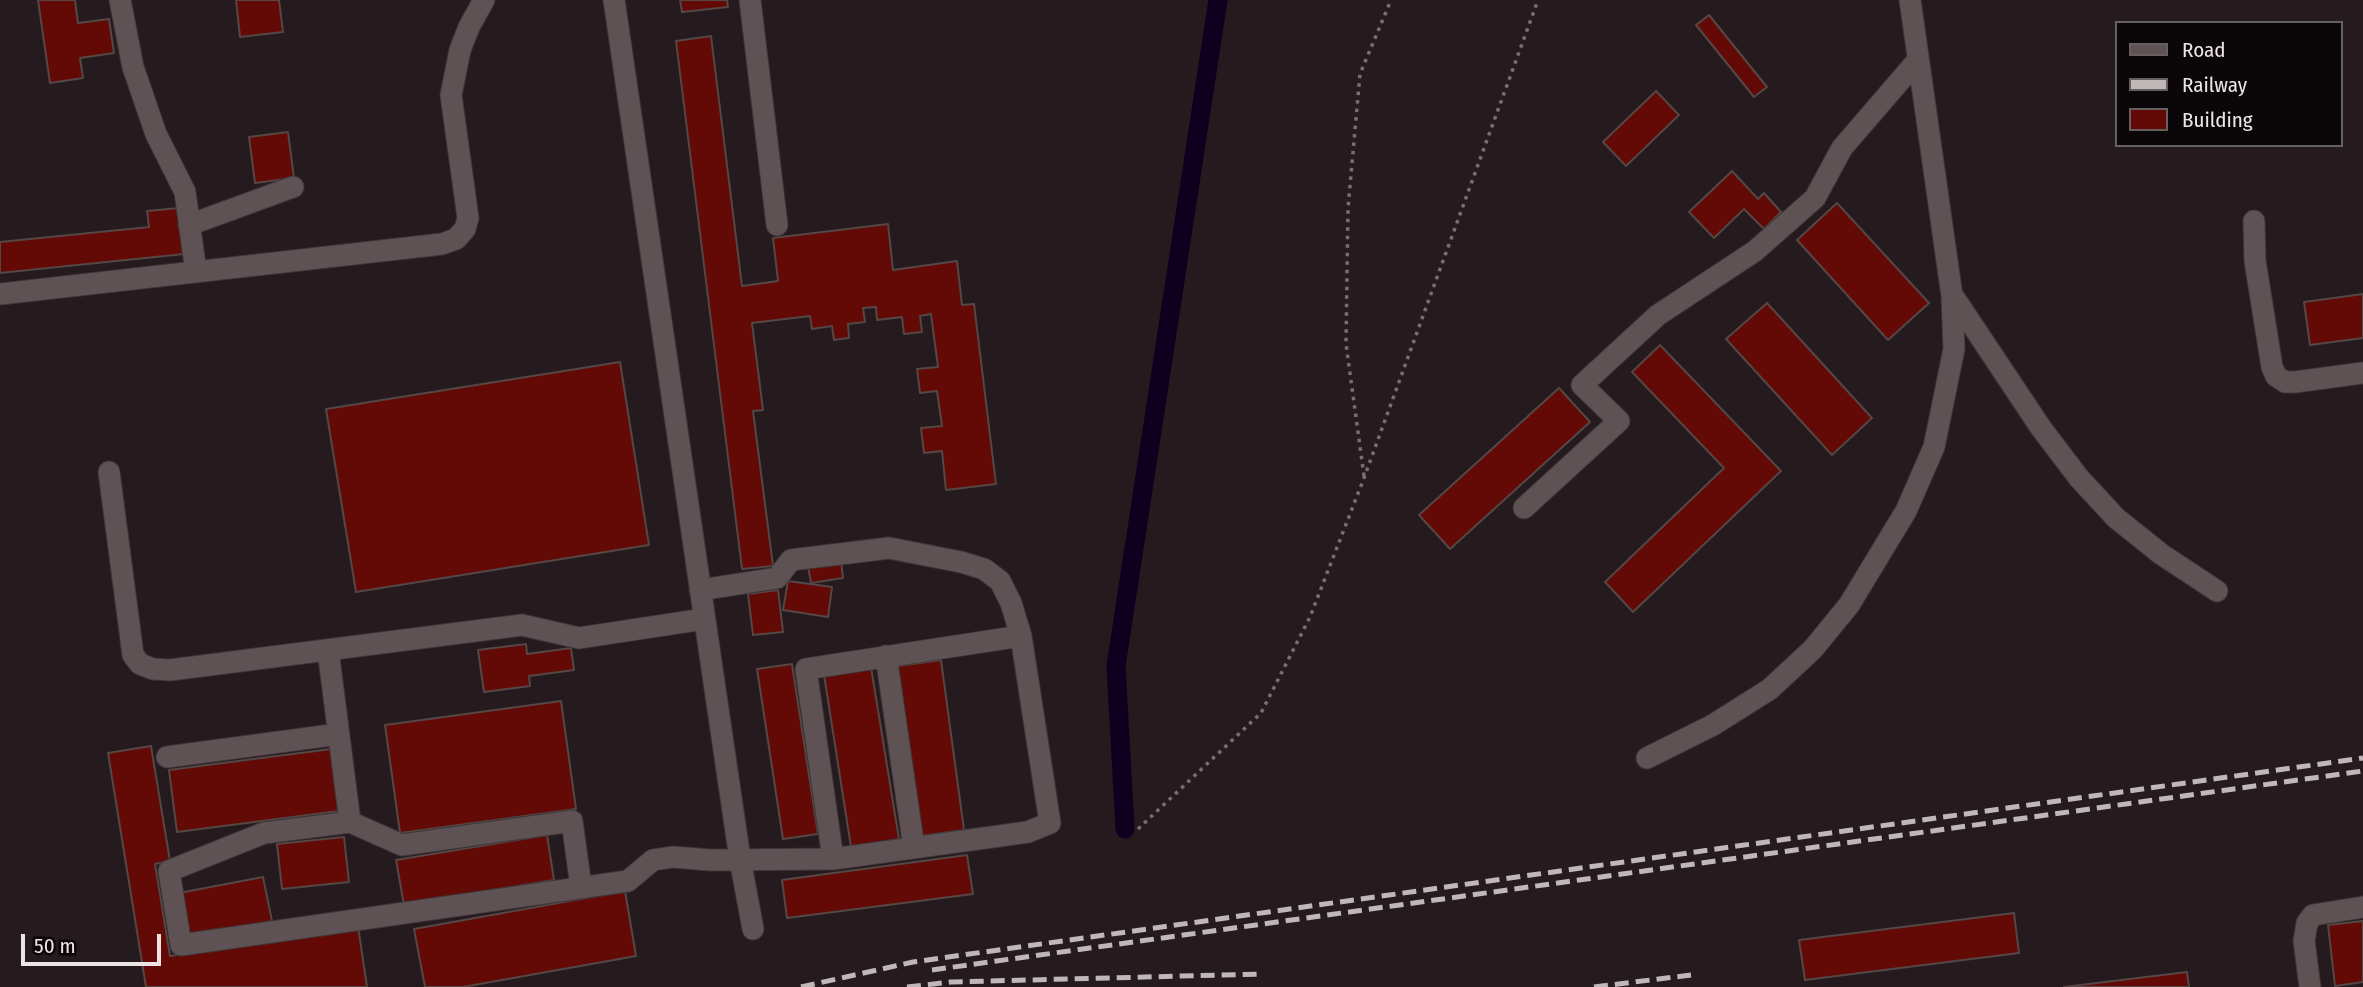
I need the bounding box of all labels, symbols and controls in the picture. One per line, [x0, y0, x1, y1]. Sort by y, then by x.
legend [2114, 21, 2342, 147]
text: Road [2182, 37, 2226, 63]
text: Railway [2182, 72, 2247, 98]
text: Building [2182, 107, 2253, 133]
scale bar [24, 920, 164, 964]
text: 50 m [34, 933, 76, 959]

